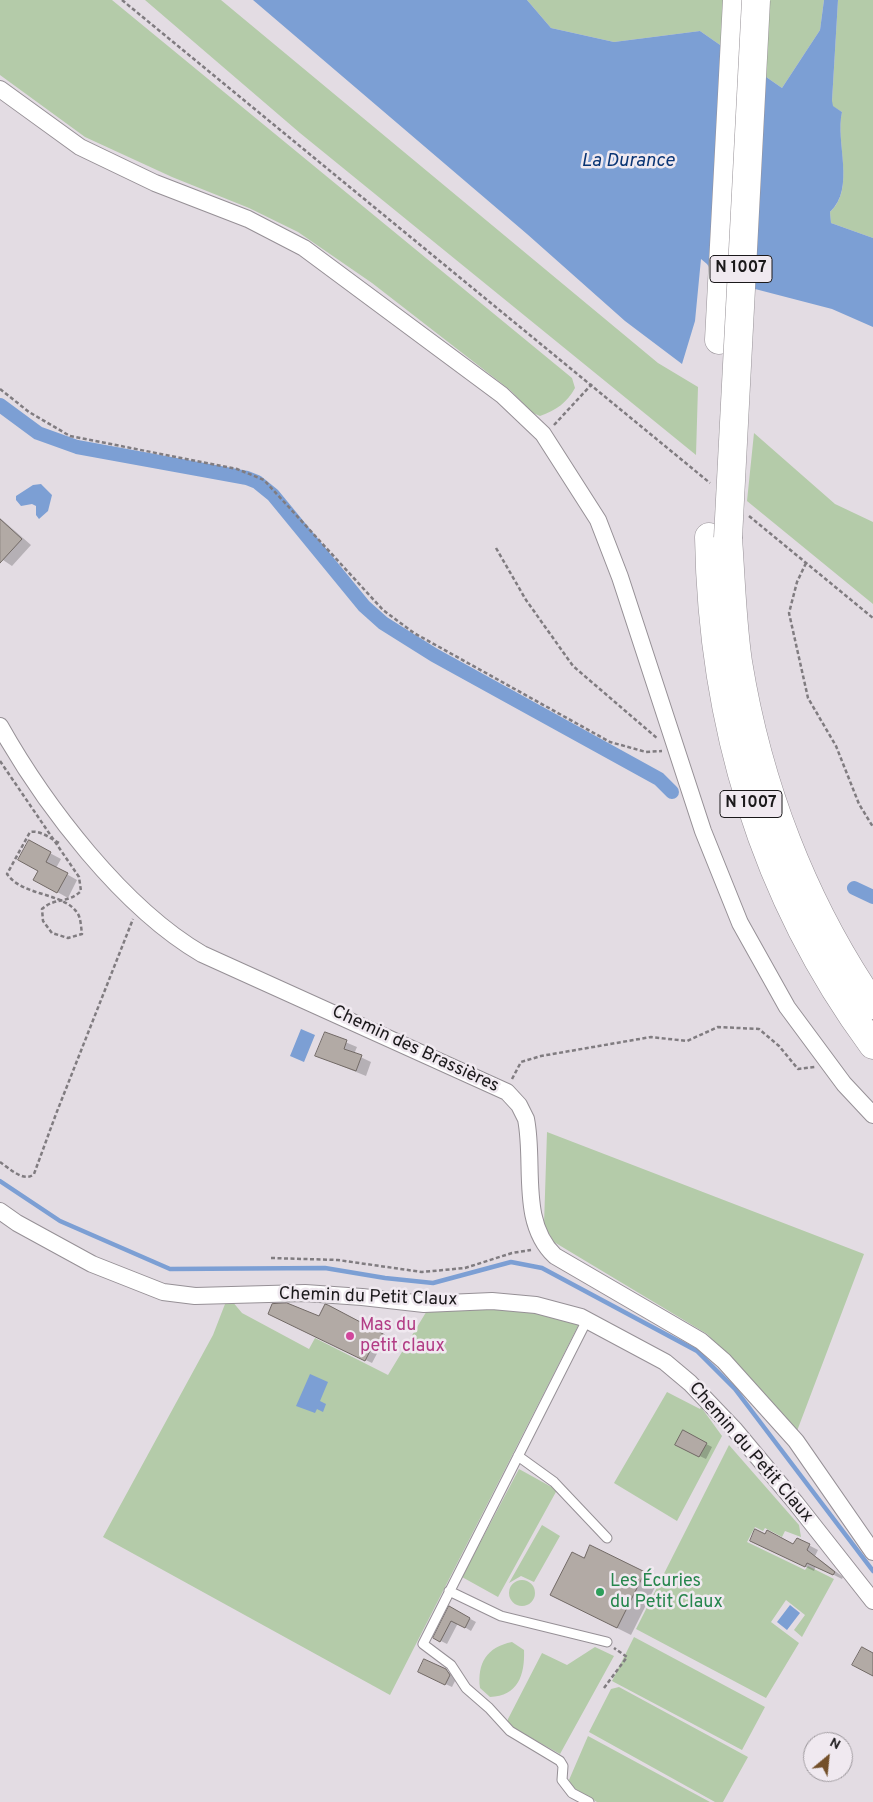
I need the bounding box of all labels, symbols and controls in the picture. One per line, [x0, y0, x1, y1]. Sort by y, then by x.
water label: La Durance [581, 151, 675, 173]
road number: N 1007 [710, 255, 772, 282]
road number: N 1007 [720, 791, 782, 818]
street label: Chemin des Brassières [328, 1002, 502, 1098]
street label: Chemin du Petit Claux [278, 1284, 458, 1312]
place label: Mas du petit claux [360, 1315, 445, 1358]
marker: Mas du petit claux [344, 1330, 356, 1342]
street label: Chemin du Petit Claux [683, 1378, 817, 1528]
place label: Les Écuries du Petit Claux [610, 1571, 723, 1614]
marker: Les Écuries du Petit Claux [594, 1586, 606, 1598]
north arrow [803, 1732, 853, 1782]
text: N [826, 1734, 843, 1754]

